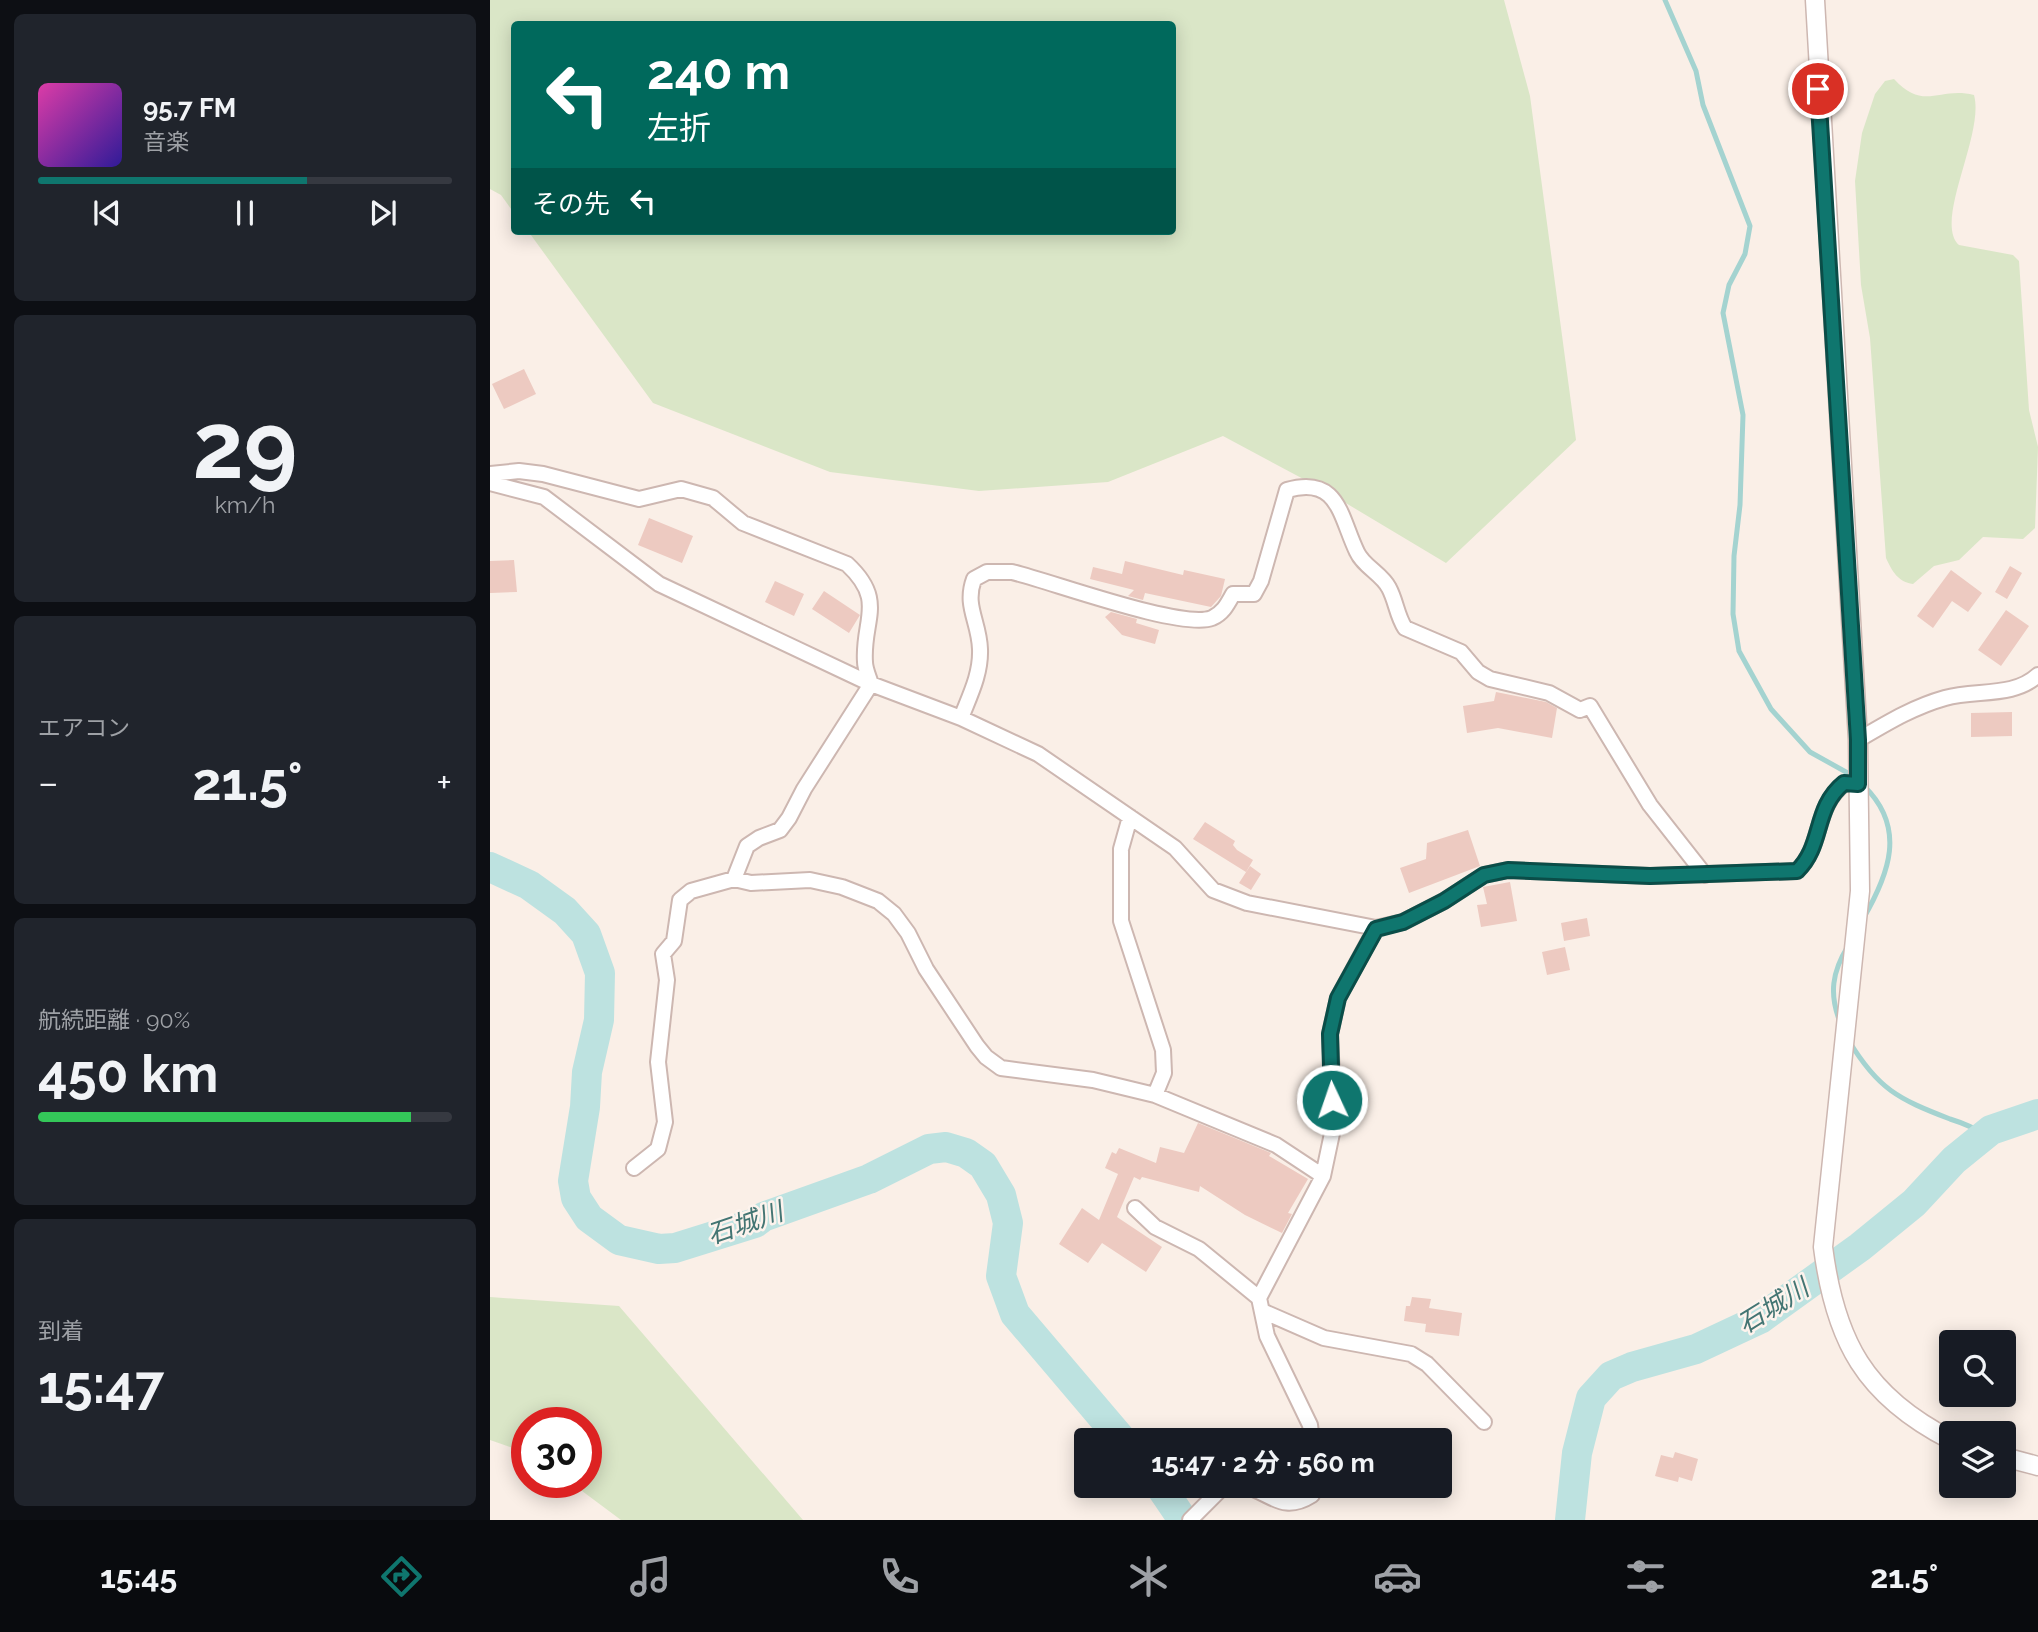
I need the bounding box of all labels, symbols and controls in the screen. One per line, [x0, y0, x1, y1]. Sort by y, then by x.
text: 240 m [647, 43, 790, 100]
icon: left [532, 49, 623, 140]
pin [1788, 59, 1848, 119]
icon: arrive [1799, 70, 1837, 108]
text: 95.7 FM [143, 93, 236, 123]
text: 左折 [647, 109, 711, 146]
text: 音楽 [143, 128, 189, 155]
icon: left [624, 182, 662, 220]
text: その先 [532, 189, 610, 219]
icon: previous [88, 194, 126, 232]
icon: pause [226, 194, 264, 232]
icon: next [364, 194, 402, 232]
text: 29 [193, 392, 297, 499]
text: km/h [215, 491, 275, 518]
text: エアコン [38, 714, 130, 741]
text: 21.5° [192, 751, 303, 812]
text: − [38, 760, 58, 805]
text: + [436, 760, 452, 805]
text: 航続距離 · 90% [38, 1006, 190, 1033]
text: 450 km [38, 1043, 218, 1104]
position arrow [1295, 1063, 1369, 1137]
water label: 石城川 [703, 1195, 790, 1250]
water label: 石城川 [1732, 1271, 1817, 1339]
text: 到着 [38, 1317, 84, 1344]
map controls [1939, 1330, 2016, 1498]
button: search [1939, 1330, 2016, 1407]
text: 15:47 [38, 1354, 164, 1415]
speed limit sign: 30 [511, 1407, 602, 1498]
button: layers [1939, 1421, 2016, 1498]
text: 15:47 · 2 分 · 560 m [1151, 1448, 1375, 1478]
icon: directions [377, 1552, 426, 1601]
icon: music [626, 1552, 675, 1601]
icon: phone [875, 1552, 924, 1601]
icon: climate [1124, 1552, 1173, 1601]
icon: car [1373, 1552, 1422, 1601]
icon: filters [1621, 1552, 1670, 1601]
text: 15:45 [100, 1558, 177, 1595]
text: 21.5° [1870, 1558, 1938, 1595]

